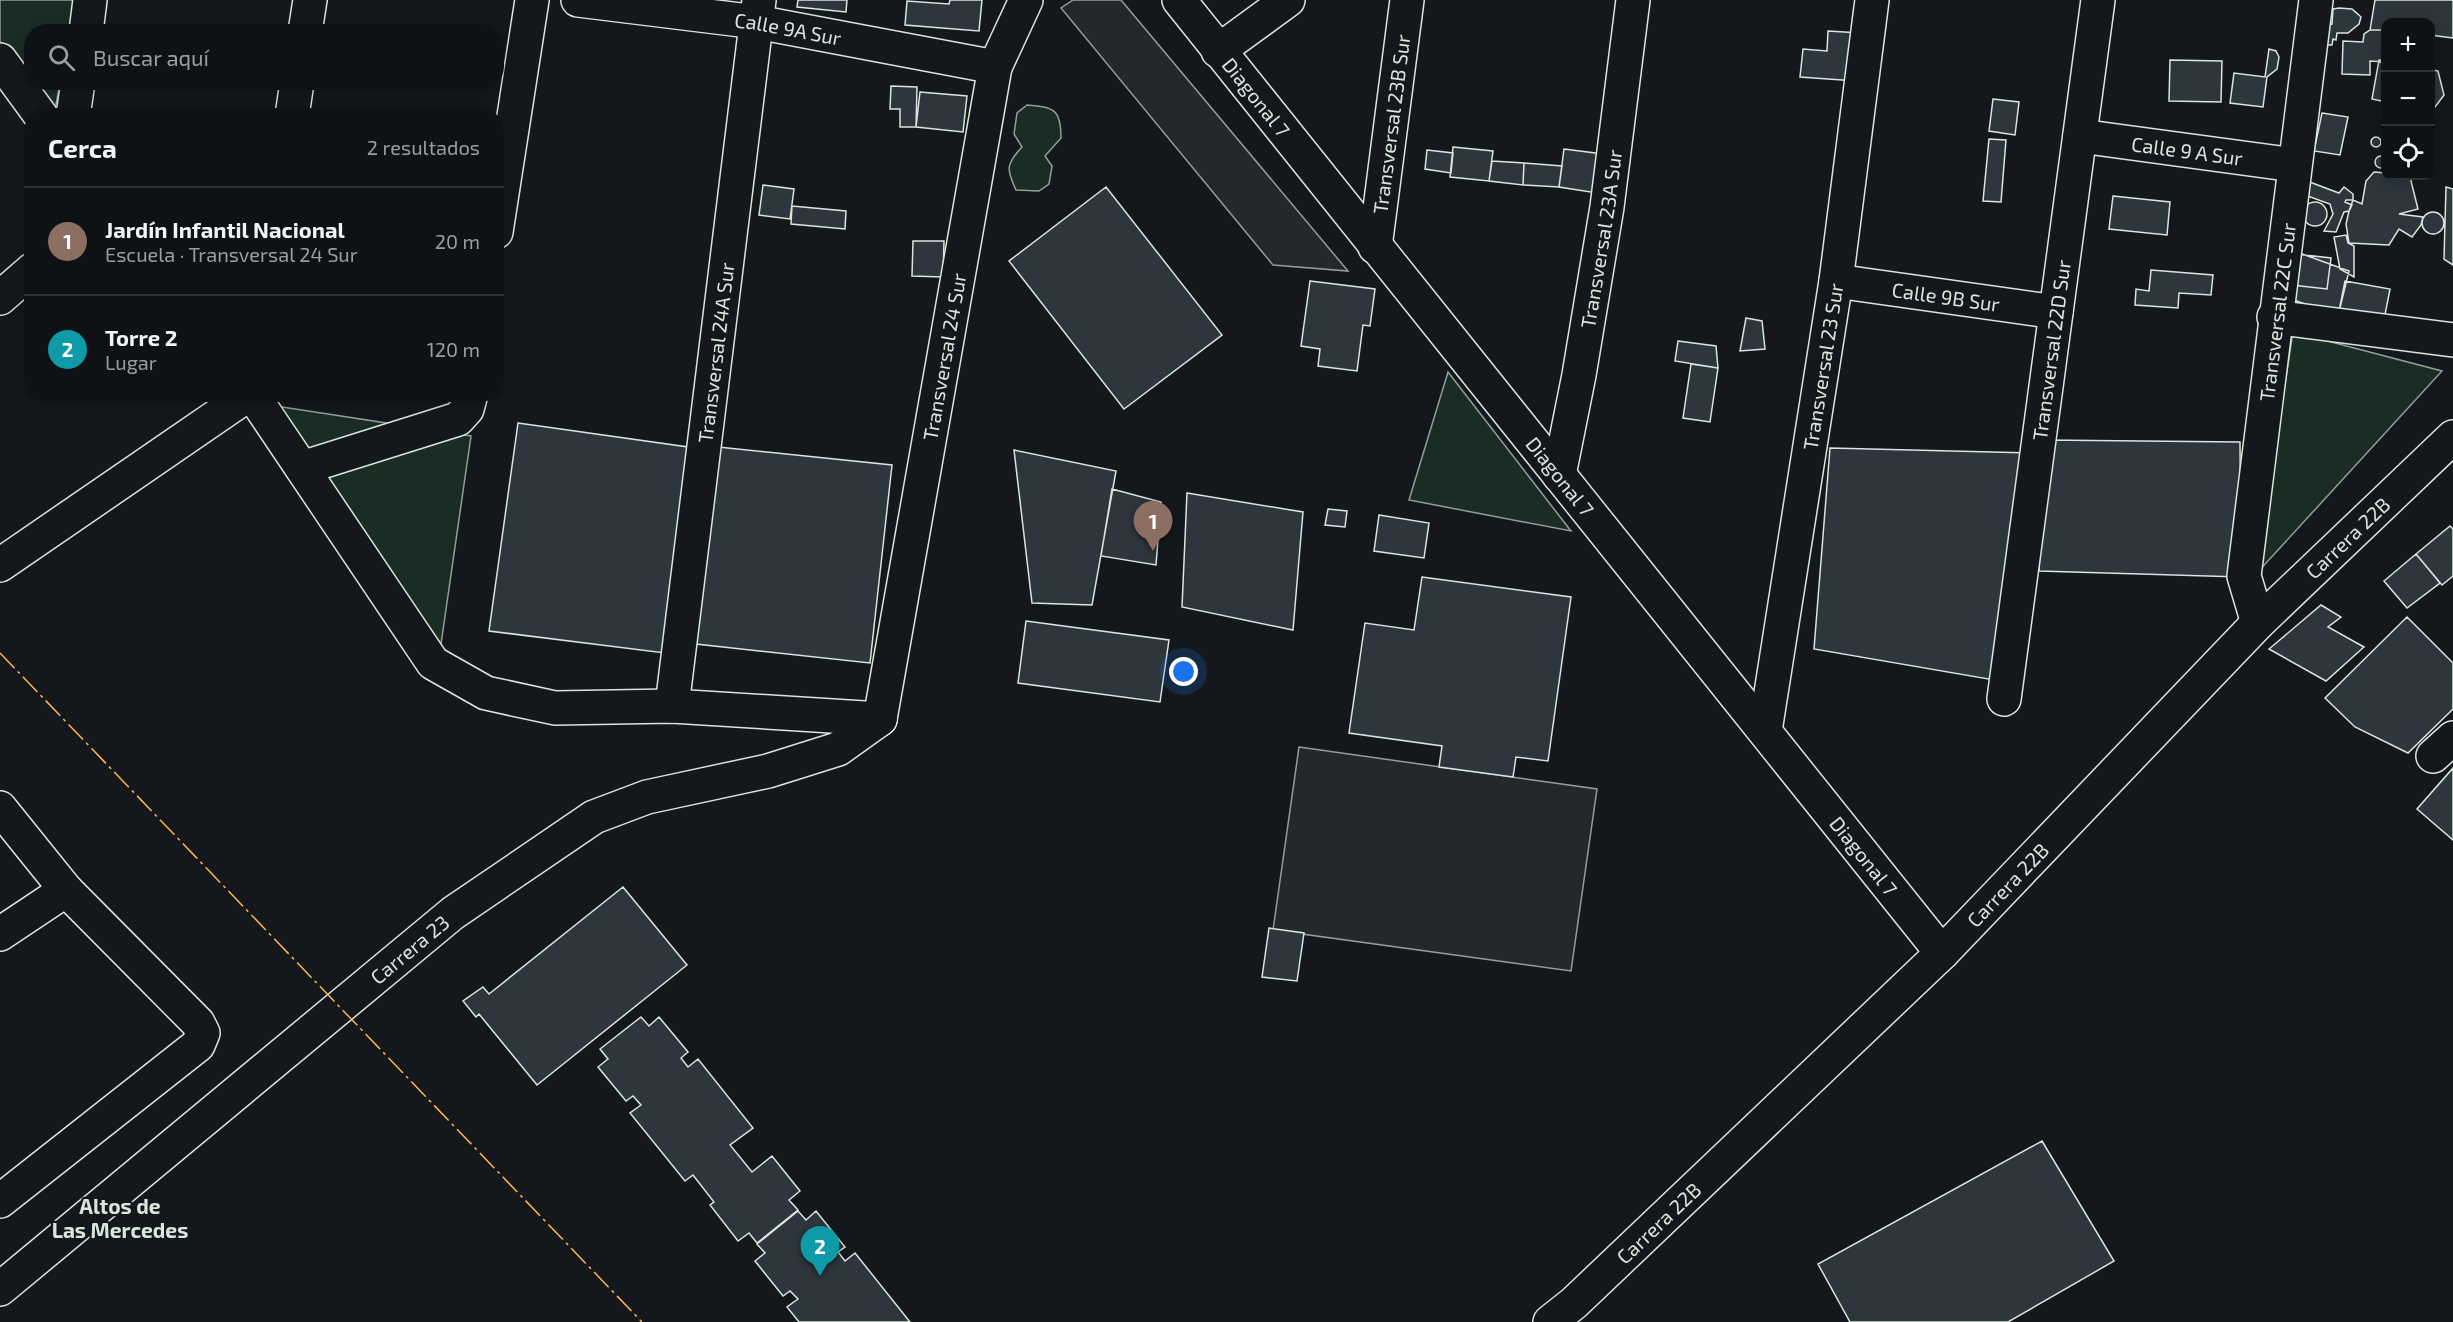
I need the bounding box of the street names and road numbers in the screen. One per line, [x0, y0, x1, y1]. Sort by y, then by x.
street label: Calle 9A Sur [733, 7, 843, 50]
street label: Transversal 23B Sur [1367, 33, 1414, 215]
street label: Diagonal 7 [1218, 52, 1295, 141]
street label: Calle 9 A Sur [2130, 131, 2244, 170]
street label: Transversal 23A Sur [1575, 148, 1626, 330]
street label: Transversal 22C Sur [2254, 221, 2300, 403]
street label: Transversal 22D Sur [2027, 258, 2075, 442]
street label: Transversal 24A Sur [693, 261, 739, 444]
street label: Transversal 24 Sur [917, 271, 970, 442]
street label: Calle 9B Sur [1891, 277, 2001, 316]
street label: Transversal 23 Sur [1798, 281, 1847, 452]
street label: Diagonal 7 [1521, 432, 1599, 521]
street label: Carrera 22B [2300, 492, 2395, 583]
street label: Diagonal 7 [1825, 811, 1903, 900]
street label: Carrera 22B [1962, 838, 2053, 932]
street label: Carrera 23 [365, 910, 453, 989]
street label: Carrera 22B [1611, 1177, 1705, 1268]

